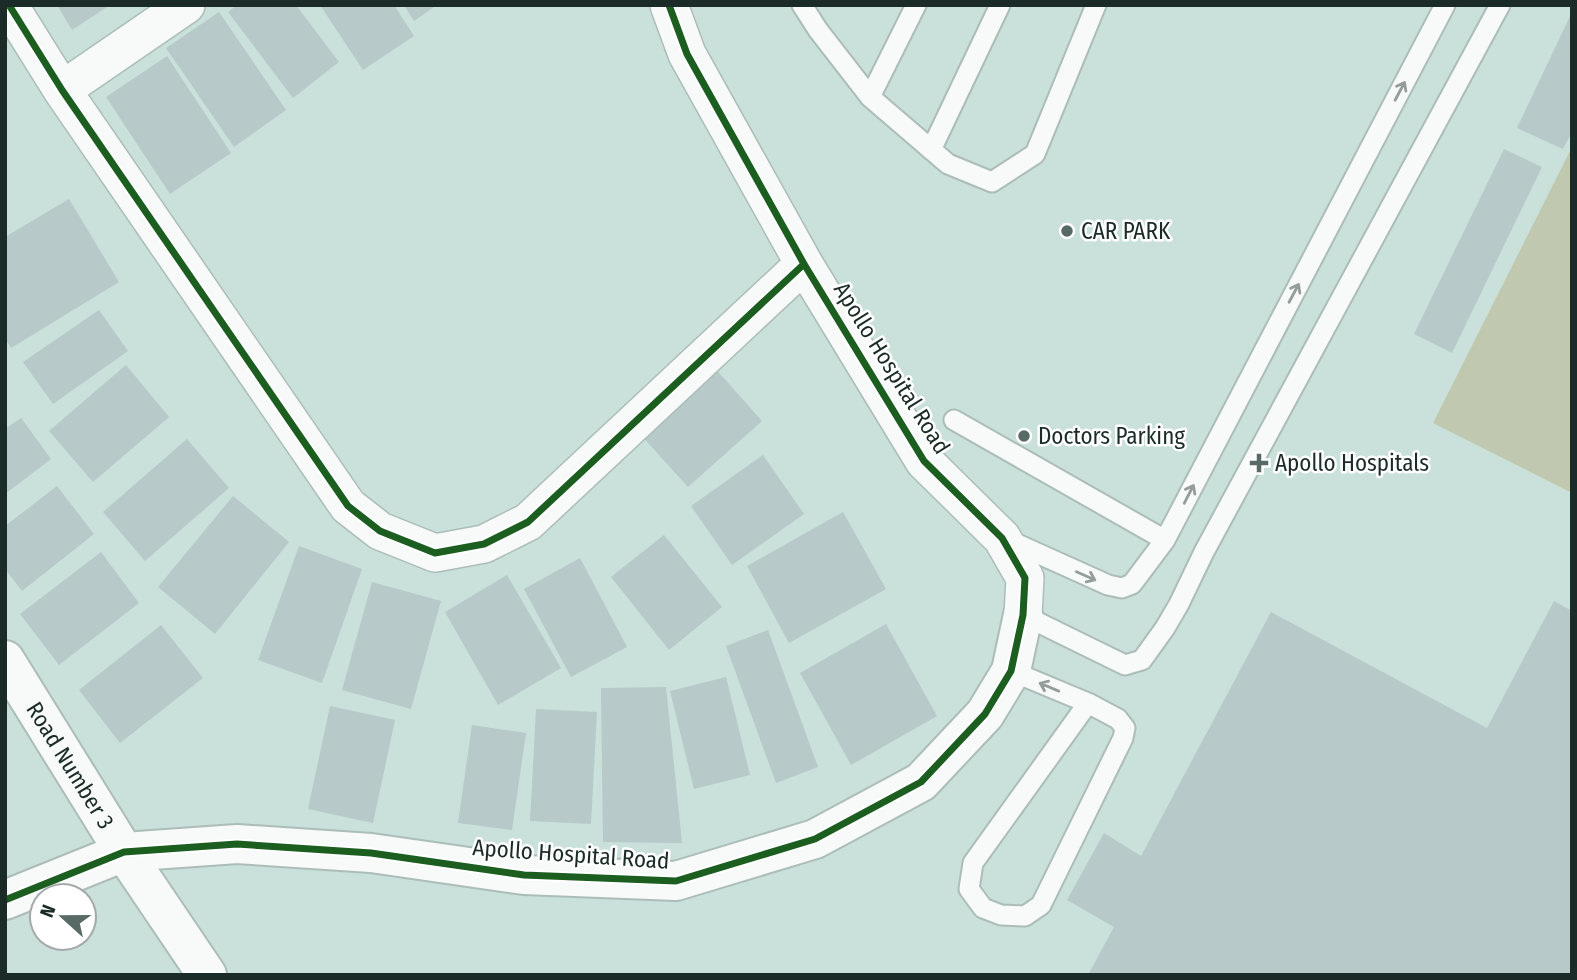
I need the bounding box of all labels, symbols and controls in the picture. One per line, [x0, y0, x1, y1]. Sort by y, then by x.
one-way arrow [1393, 81, 1407, 102]
place label: CAR PARK [1081, 217, 1171, 245]
marker: CAR PARK [1059, 223, 1075, 239]
street label: Apollo Hospital Road [828, 277, 956, 459]
one-way arrow [1288, 283, 1301, 304]
place label: Doctors Parking [1038, 422, 1185, 450]
marker: Doctors Parking [1016, 428, 1032, 444]
place label: Apollo Hospitals [1275, 449, 1429, 477]
marker: Apollo Hospitals [1249, 453, 1269, 473]
one-way arrow [1182, 484, 1196, 505]
one-way arrow [1075, 570, 1096, 583]
one-way arrow [1039, 680, 1060, 693]
street label: Road Number 3 [20, 697, 120, 834]
street label: Apollo Hospital Road [472, 833, 670, 875]
north arrow [28, 882, 98, 952]
text: N [35, 902, 60, 921]

